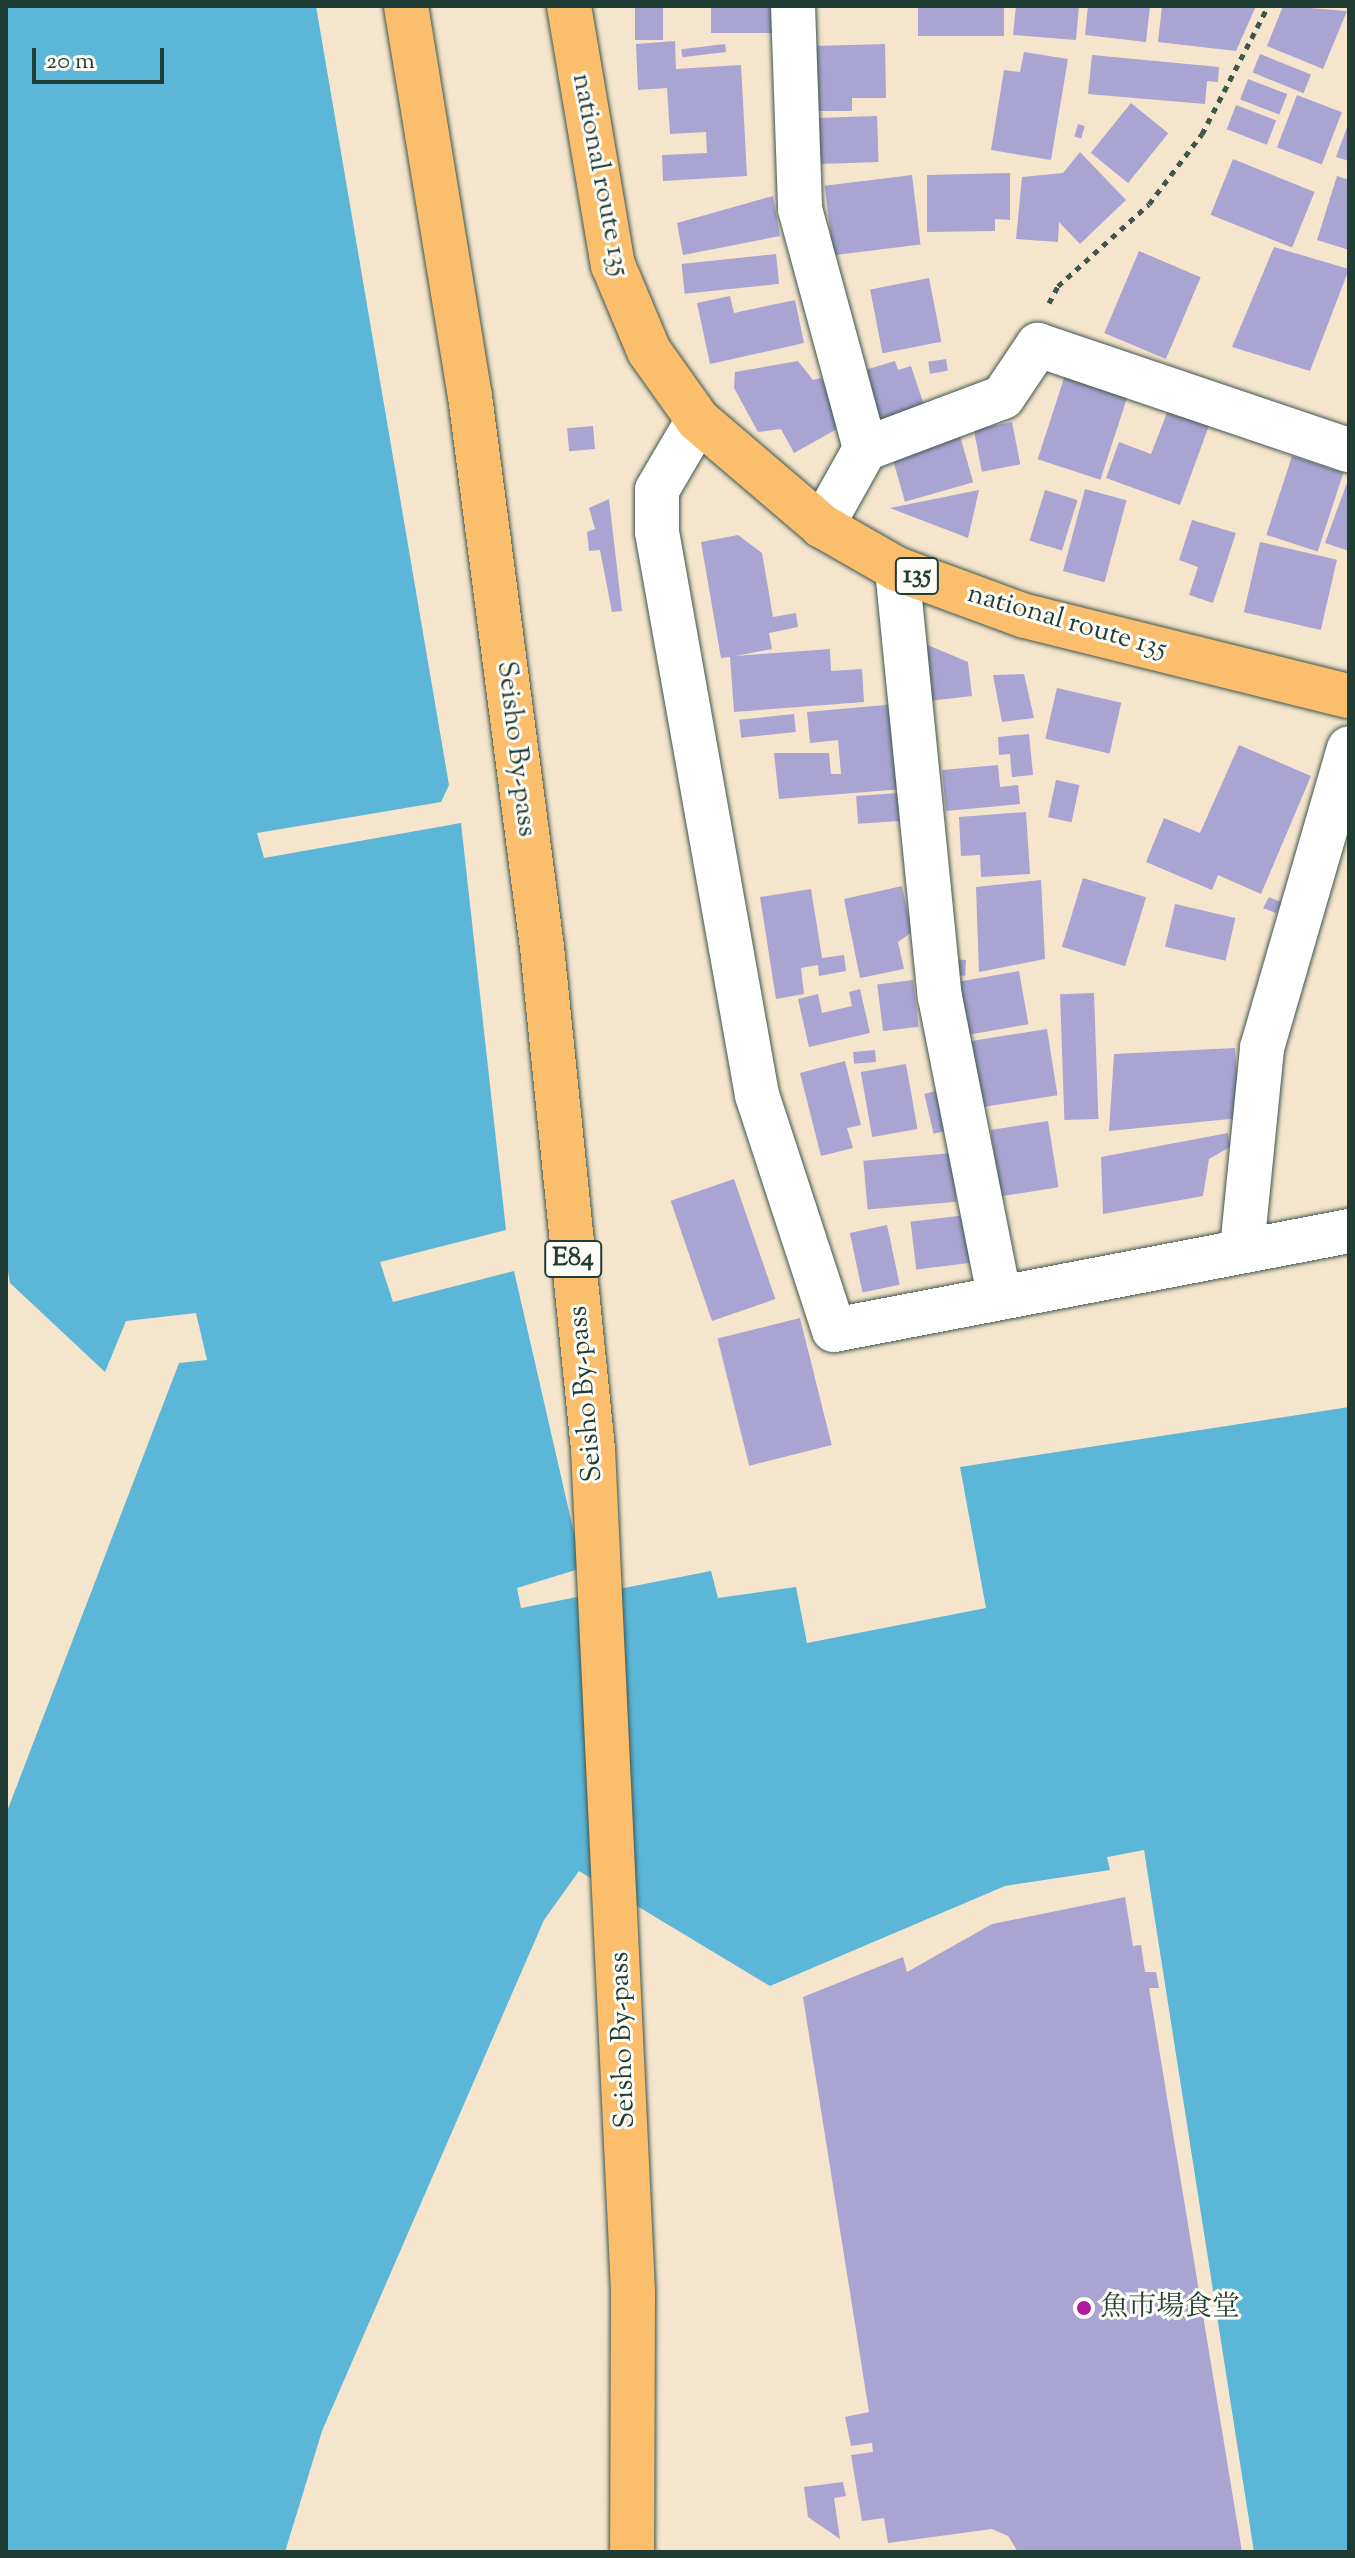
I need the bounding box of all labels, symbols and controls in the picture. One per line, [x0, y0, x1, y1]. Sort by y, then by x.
scale bar [36, 32, 168, 82]
text: 20 m [46, 45, 95, 79]
street label: national route 135 [564, 71, 636, 279]
road number: 135 [893, 554, 941, 598]
street label: national route 135 [963, 577, 1171, 667]
street label: Seisho By-pass [489, 659, 543, 839]
road number: E84 [543, 1237, 603, 1281]
street label: Seisho By-pass [562, 1304, 610, 1484]
street label: Seisho By-pass [603, 1951, 643, 2129]
place label: 魚市場食堂 [1100, 2291, 1240, 2325]
marker: 魚市場食堂 [1075, 2299, 1093, 2317]

